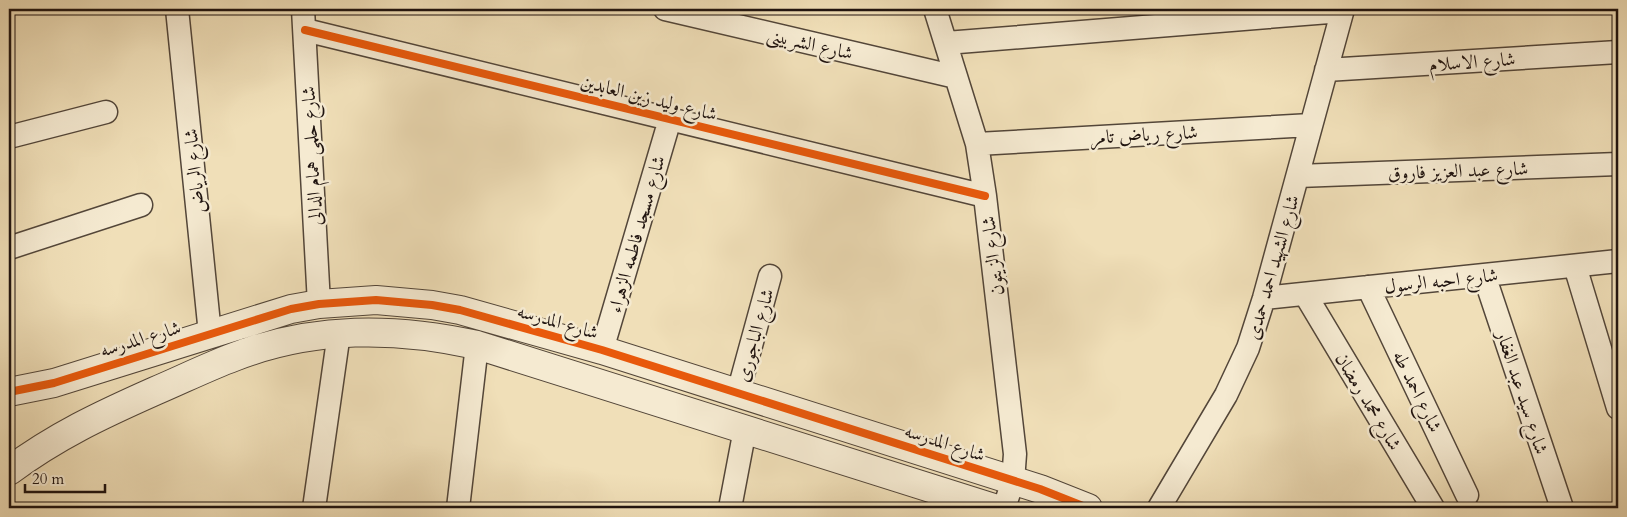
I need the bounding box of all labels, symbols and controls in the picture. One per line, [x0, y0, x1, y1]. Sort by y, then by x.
street label: شارع الشربينى [764, 21, 855, 68]
street label: شارع الاسلام [1428, 46, 1517, 81]
street label: شارع وليد زين العابدين [577, 68, 720, 129]
street label: شارع حلمى همام الدالى [295, 86, 332, 226]
street label: شارع رياض تامر [1090, 119, 1199, 153]
street label: شارع الرياض [178, 127, 214, 215]
street label: شارع مسجد فاطمه الزهراء [602, 153, 674, 317]
street label: شارع عبد العزيز فاروق [1387, 156, 1529, 188]
street label: شارع الشهيد احمد حمدى [1240, 192, 1308, 343]
street label: شارع الزيتون [975, 215, 1013, 297]
street label: شارع احبه الرسول [1383, 262, 1499, 302]
street label: شارع الباجورى [729, 286, 783, 385]
street label: شارع المدرسه [513, 298, 601, 348]
street label: شارع المدرسه [97, 314, 185, 366]
street label: شارع سيد عبد الغفار [1487, 325, 1554, 458]
street label: شارع احمد طه [1384, 346, 1448, 438]
street label: شارع محمد رمضان [1327, 348, 1408, 456]
street label: شارع المدرسه [900, 418, 988, 470]
scale bar [25, 462, 105, 494]
text: 20 m [32, 469, 64, 489]

